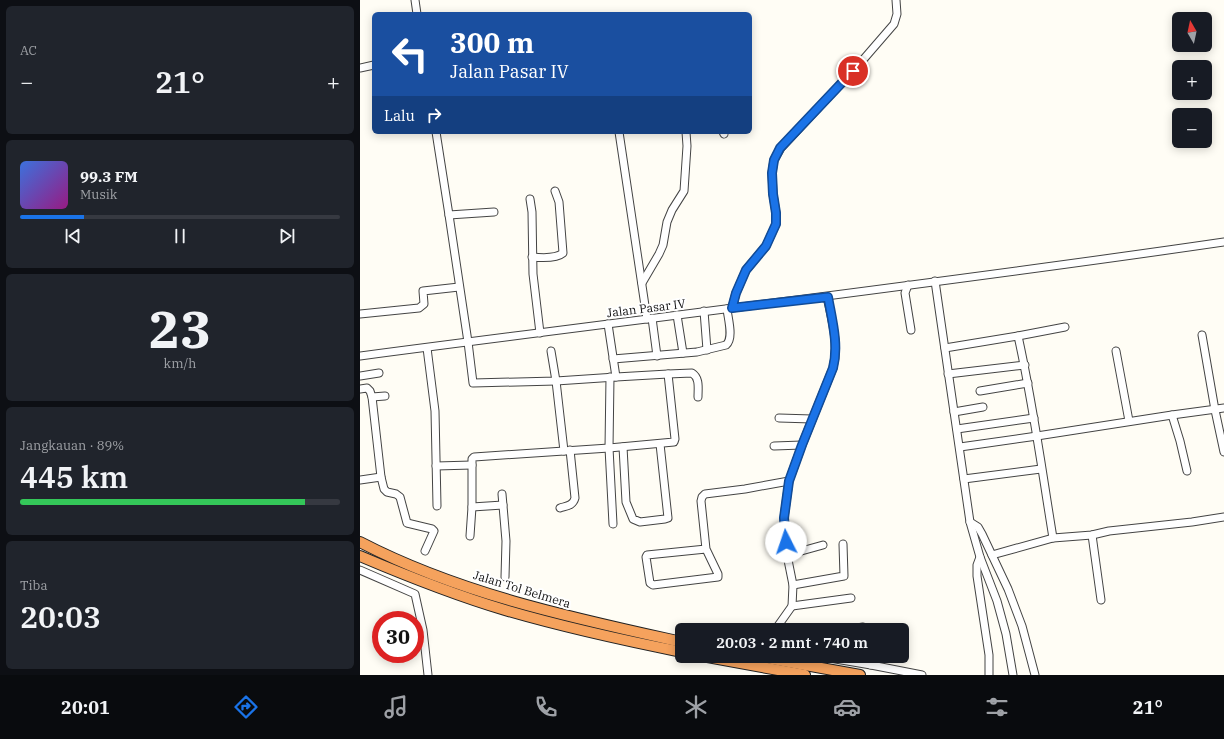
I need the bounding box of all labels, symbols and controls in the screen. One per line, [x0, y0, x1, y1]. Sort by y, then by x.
north arrow [1172, 12, 1212, 52]
map controls [1172, 12, 1212, 148]
text: 300 m [450, 24, 534, 61]
icon: left [384, 28, 436, 80]
text: AC [20, 42, 37, 59]
pin [836, 54, 870, 88]
text: Jalan Pasar IV [450, 60, 569, 83]
icon: arrive [842, 60, 864, 82]
button: + [1172, 60, 1212, 100]
text: 21° [155, 62, 205, 101]
text: − [20, 67, 33, 96]
text: + [327, 67, 340, 96]
icon: right [423, 104, 445, 126]
text: Lalu [384, 106, 415, 125]
button: − [1172, 108, 1212, 148]
text: 99.3 FM [80, 167, 138, 186]
text: Musik [80, 186, 117, 203]
icon: previous [62, 225, 84, 247]
icon: pause [169, 225, 191, 247]
icon: next [276, 225, 298, 247]
text: 23 [149, 295, 211, 362]
street label: Jalan Pasar IV [606, 296, 686, 320]
text: km/h [164, 355, 196, 372]
text: Jangkauan · 89% [20, 437, 124, 454]
text: 445 km [20, 457, 128, 496]
position arrow [765, 521, 807, 563]
street label: Jalan Tol Belmera [472, 567, 573, 611]
text: Tiba [20, 577, 48, 594]
text: 20:03 [20, 597, 101, 636]
speed limit sign: 30 [372, 611, 424, 663]
text: 20:03 · 2 mnt · 740 m [716, 633, 868, 652]
icon: directions [232, 693, 260, 721]
icon: music [382, 693, 410, 721]
icon: phone [532, 693, 560, 721]
icon: climate [682, 693, 710, 721]
icon: car [833, 693, 861, 721]
icon: filters [983, 693, 1011, 721]
text: 20:01 [61, 696, 110, 719]
text: 21° [1133, 696, 1163, 719]

